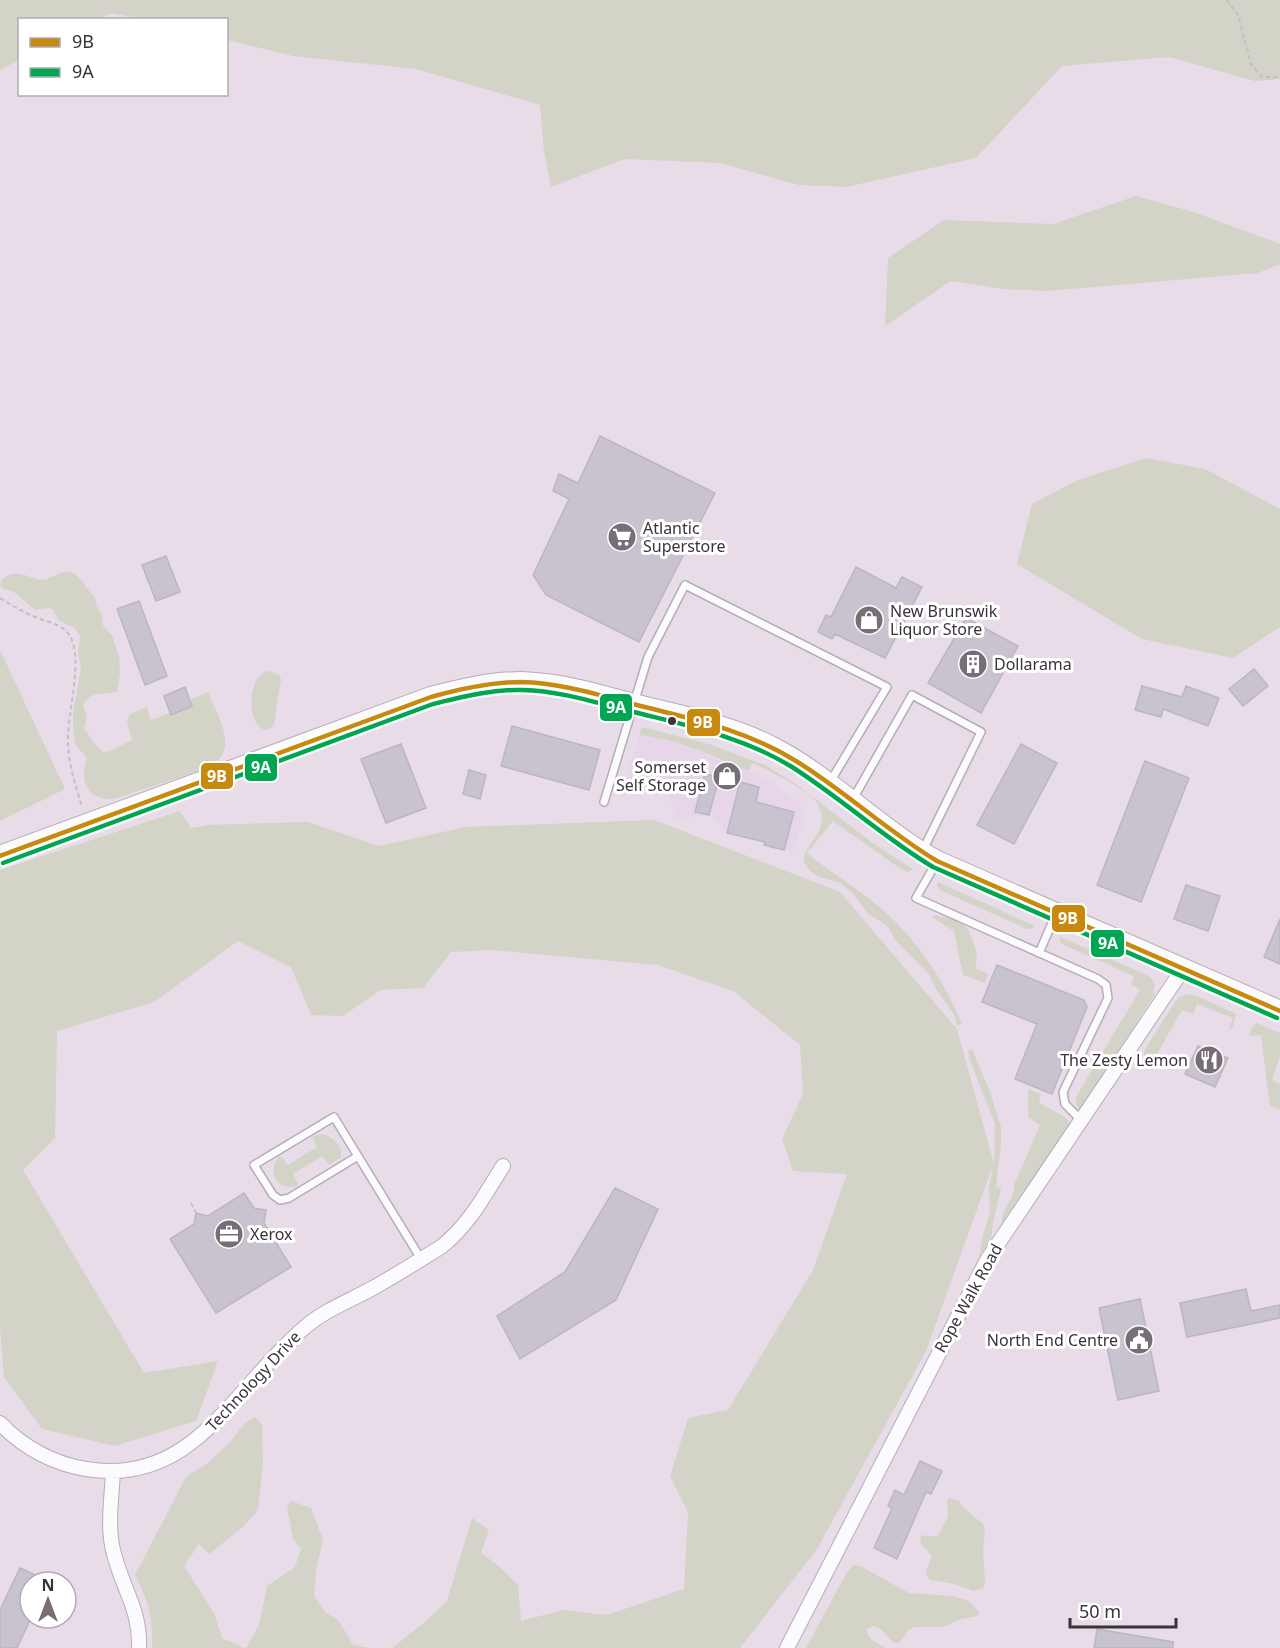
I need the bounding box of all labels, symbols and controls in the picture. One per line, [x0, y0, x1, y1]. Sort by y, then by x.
legend [18, 18, 228, 96]
text: 9B [72, 29, 94, 53]
text: 9A [72, 59, 94, 83]
place label: Atlantic Superstore [643, 517, 726, 557]
supermarket icon: Atlantic Superstore [606, 521, 638, 553]
place label: New Brunswik Liquor Store [890, 600, 998, 640]
shop icon: New Brunswik Liquor Store [853, 604, 885, 636]
building icon: Dollarama [957, 648, 989, 680]
place label: Dollarama [994, 653, 1072, 675]
line badge: 9A [599, 693, 633, 722]
text: 9A [606, 696, 627, 718]
line badge: 9B [686, 708, 721, 737]
text: 9B [693, 711, 713, 733]
unlabelled marker [666, 715, 678, 727]
line badge: 9A [244, 753, 278, 782]
text: 9A [251, 756, 272, 778]
place label: Somerset Self Storage [616, 756, 706, 796]
shop icon: Somerset Self Storage [711, 760, 743, 792]
line badge: 9B [200, 762, 234, 790]
text: 9B [207, 765, 227, 787]
line badge: 9B [1051, 904, 1086, 933]
text: 9B [1058, 907, 1078, 929]
line badge: 9A [1090, 929, 1125, 958]
text: 9A [1098, 932, 1119, 954]
restaurant icon: The Zesty Lemon [1193, 1044, 1225, 1076]
place label: The Zesty Lemon [1060, 1049, 1188, 1071]
office icon: Xerox [213, 1218, 245, 1250]
place label: Xerox [250, 1223, 293, 1245]
street label: Rope Walk Road [929, 1240, 1007, 1356]
public building icon: North End Centre [1123, 1324, 1155, 1356]
street label: Technology Drive [201, 1326, 305, 1436]
place label: North End Centre [987, 1329, 1118, 1351]
north arrow [18, 1570, 78, 1630]
text: N [41, 1574, 55, 1596]
scale bar [1070, 1591, 1176, 1629]
text: 50 m [1079, 1599, 1121, 1623]

